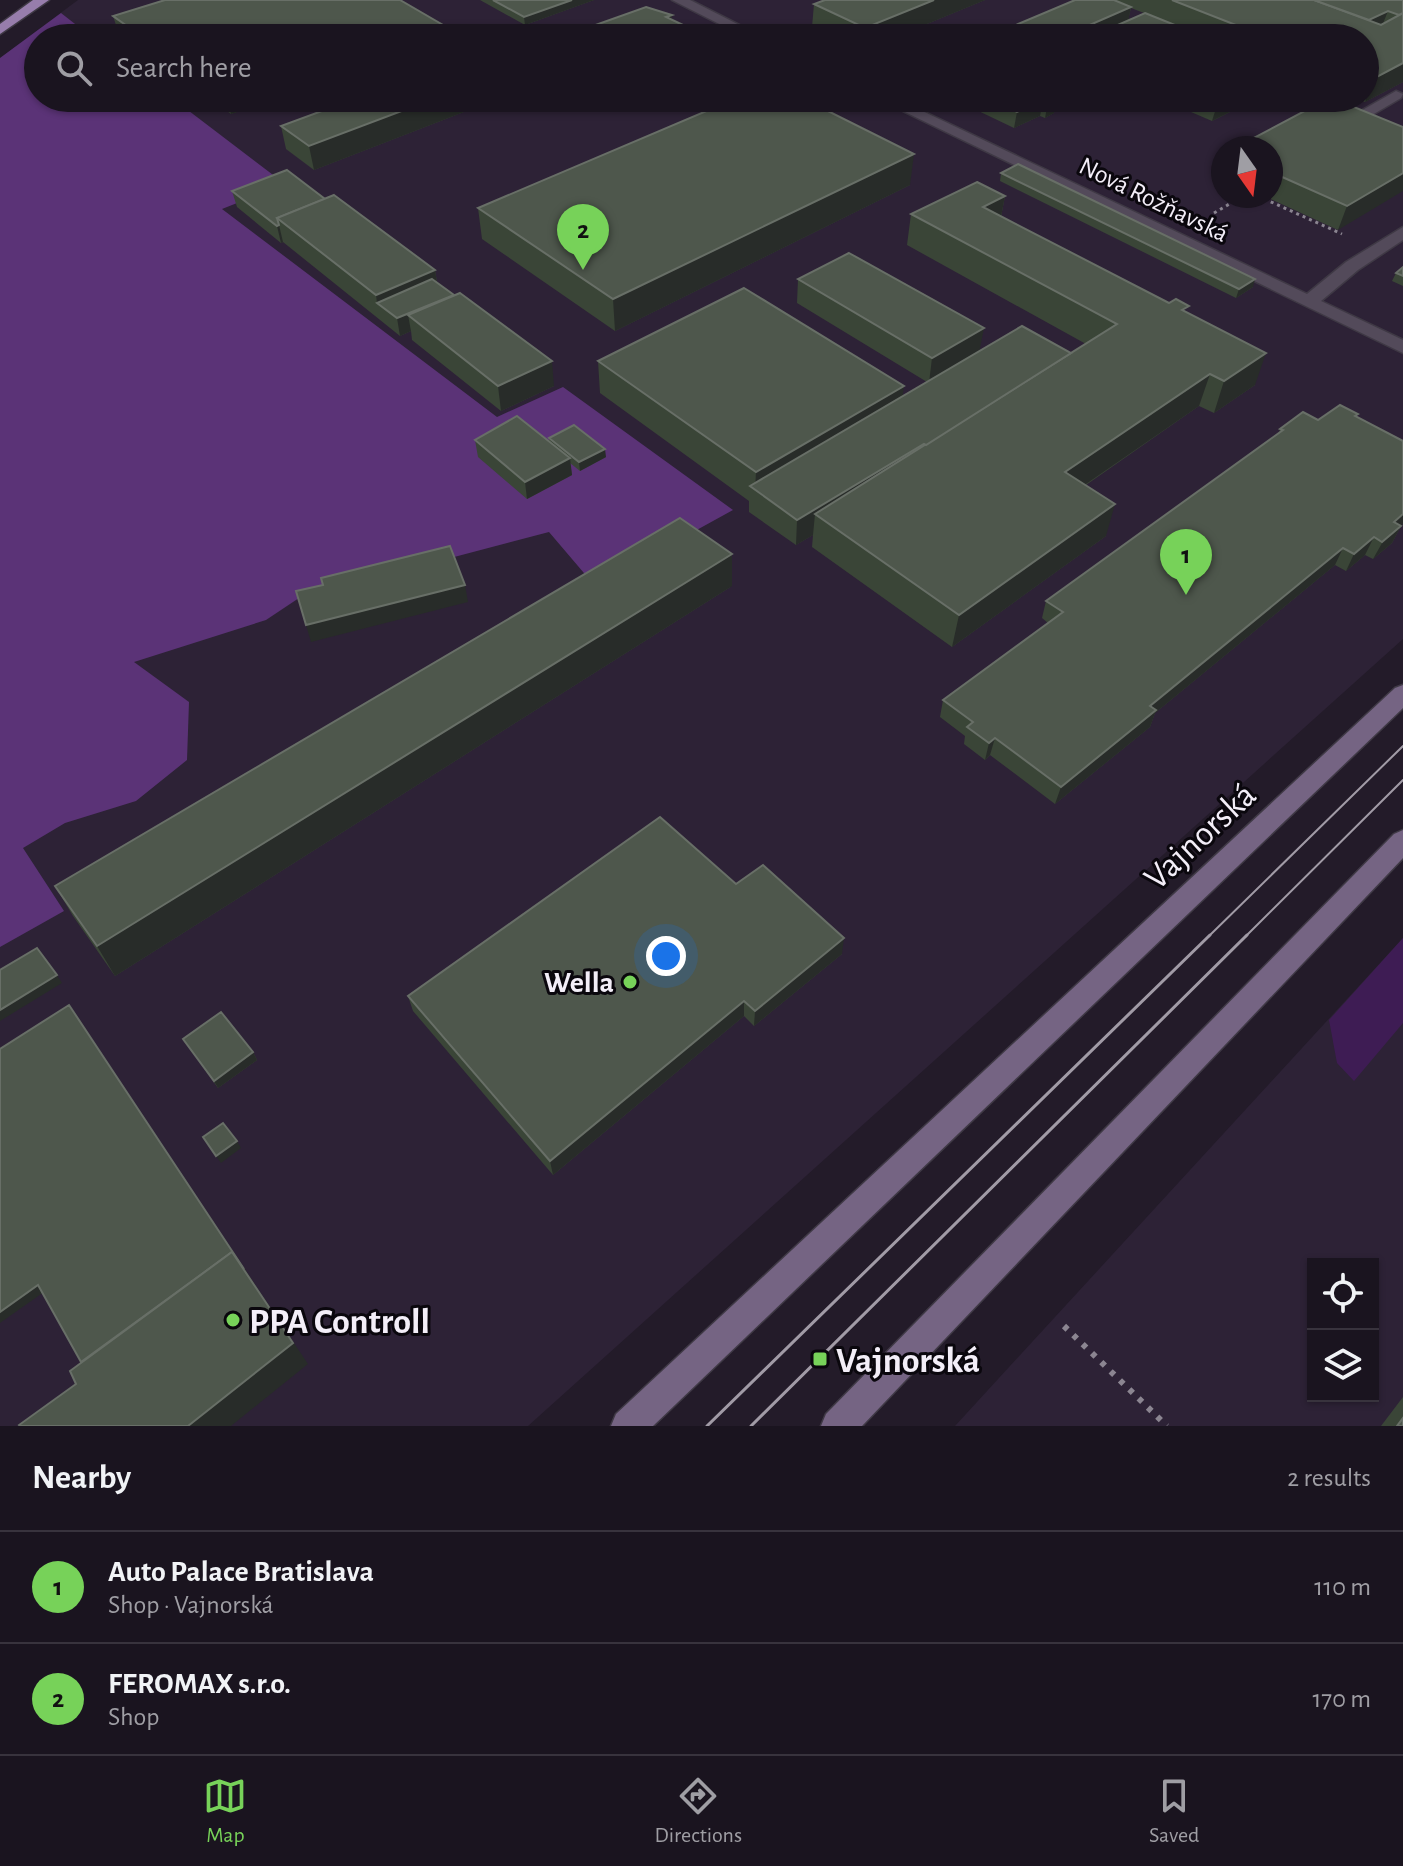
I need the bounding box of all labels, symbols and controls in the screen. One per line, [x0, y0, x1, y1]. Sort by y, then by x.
search box [24, 24, 1379, 112]
icon: search [52, 46, 96, 90]
text: Search here [116, 53, 252, 83]
north arrow [1211, 136, 1283, 208]
street label: Nová Rožňavská [1075, 153, 1232, 247]
pin: 2 [557, 204, 609, 270]
pin: 1 [1160, 529, 1212, 595]
street label: Vajnorská [1138, 776, 1263, 897]
your location [646, 936, 686, 976]
place label: Wella [544, 968, 614, 998]
marker: Wella [621, 973, 639, 991]
map controls [1307, 1258, 1379, 1402]
button: locate [1307, 1258, 1379, 1330]
place label: PPA Controll [249, 1304, 430, 1340]
marker: PPA Controll [224, 1311, 242, 1329]
button: layers [1307, 1330, 1379, 1402]
place label: Vajnorská [836, 1343, 980, 1379]
marker: Vajnorská [811, 1350, 829, 1368]
text: Nearby [32, 1461, 131, 1495]
text: 2 results [1287, 1465, 1371, 1491]
text: Auto Palace Bratislava [108, 1557, 374, 1587]
text: 1 [53, 1574, 63, 1600]
text: 110 m [1314, 1574, 1371, 1600]
text: Shop · Vajnorská [108, 1592, 274, 1618]
text: FEROMAX s.r.o. [108, 1669, 291, 1699]
text: 2 [52, 1686, 64, 1712]
text: 170 m [1312, 1686, 1371, 1712]
text: Shop [108, 1704, 160, 1730]
tab: Map [203, 1774, 247, 1848]
tab: Directions [654, 1774, 742, 1848]
tab: Saved [1149, 1774, 1199, 1848]

